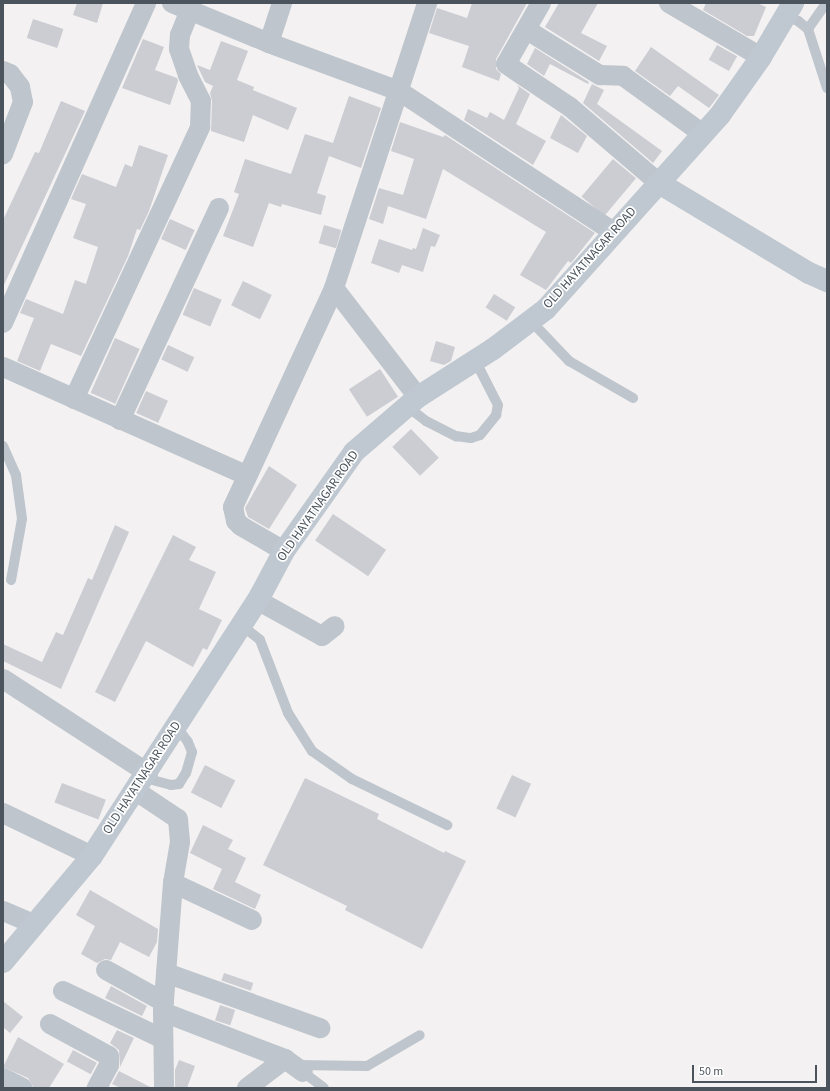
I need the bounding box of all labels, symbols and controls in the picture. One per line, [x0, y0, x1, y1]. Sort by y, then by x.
street label: OLD HAYATNAGAR ROAD [540, 204, 640, 312]
street label: OLD HAYATNAGAR ROAD [274, 448, 362, 564]
street label: OLD HAYATNAGAR ROAD [100, 719, 184, 837]
scale bar [694, 1057, 819, 1083]
text: 50 m [699, 1063, 723, 1080]

